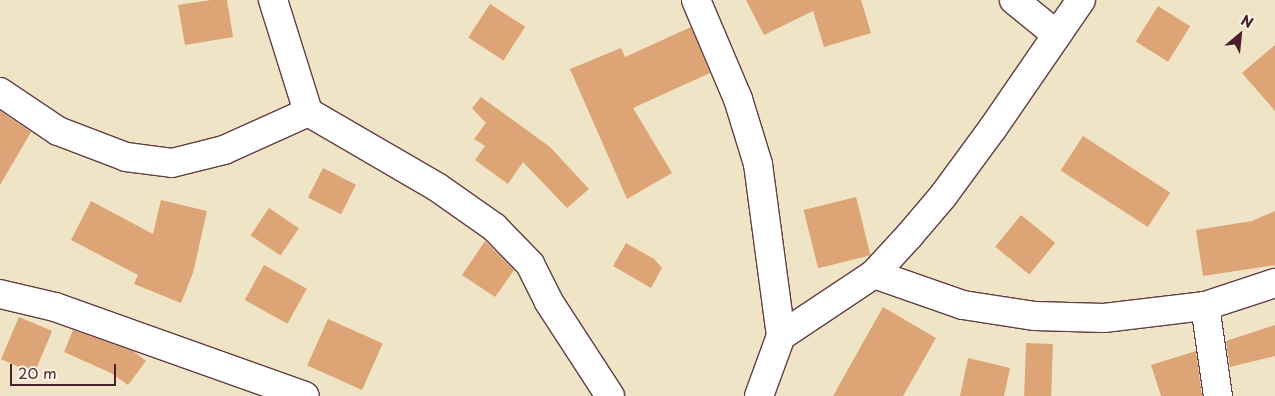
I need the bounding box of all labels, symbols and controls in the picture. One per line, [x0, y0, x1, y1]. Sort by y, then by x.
text: N [1237, 9, 1257, 33]
north arrow [1215, 10, 1265, 60]
scale bar [12, 354, 119, 386]
text: 20 m [18, 361, 57, 384]

